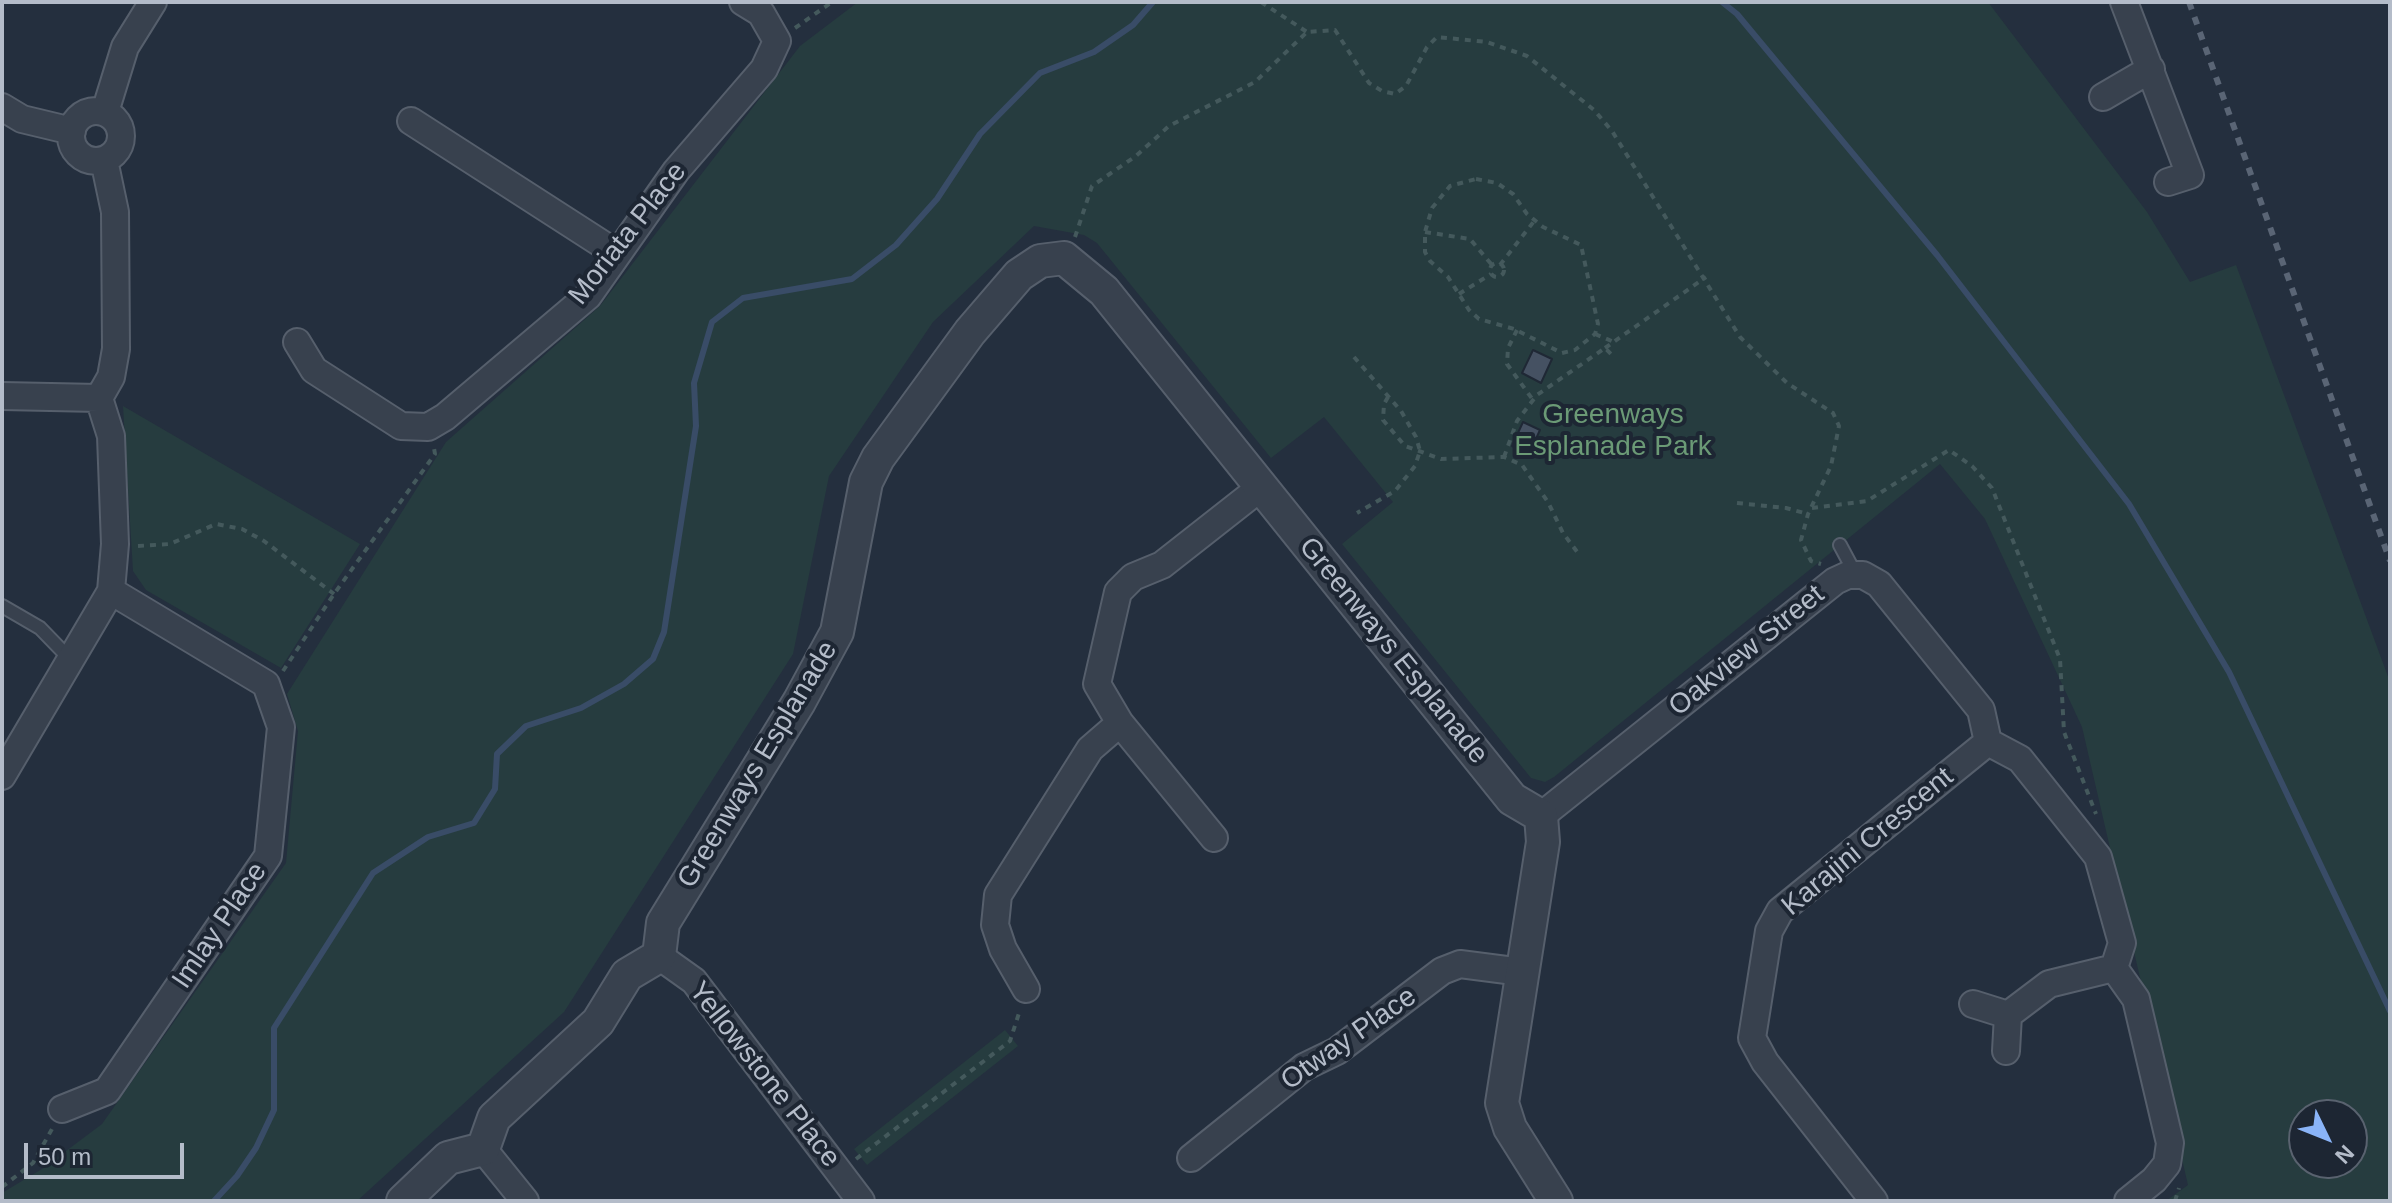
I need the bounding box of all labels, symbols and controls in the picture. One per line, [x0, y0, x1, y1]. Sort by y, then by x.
street label: Moriata Place [562, 156, 694, 312]
park label: Greenways Esplanade Park [1514, 398, 1712, 464]
street label: Greenways Esplanade [1291, 531, 1495, 771]
street label: Oakview Street [1663, 578, 1831, 724]
street label: Greenways Esplanade [671, 636, 845, 894]
street label: Karajini Crescent [1776, 761, 1960, 923]
street label: Imlay Place [166, 857, 274, 995]
street label: Yellowstone Place [681, 976, 847, 1174]
street label: Otway Place [1275, 980, 1423, 1098]
north arrow [2288, 1099, 2368, 1179]
scale bar [28, 1127, 188, 1177]
text: N [2330, 1140, 2359, 1169]
text: 50 m [38, 1143, 91, 1170]

